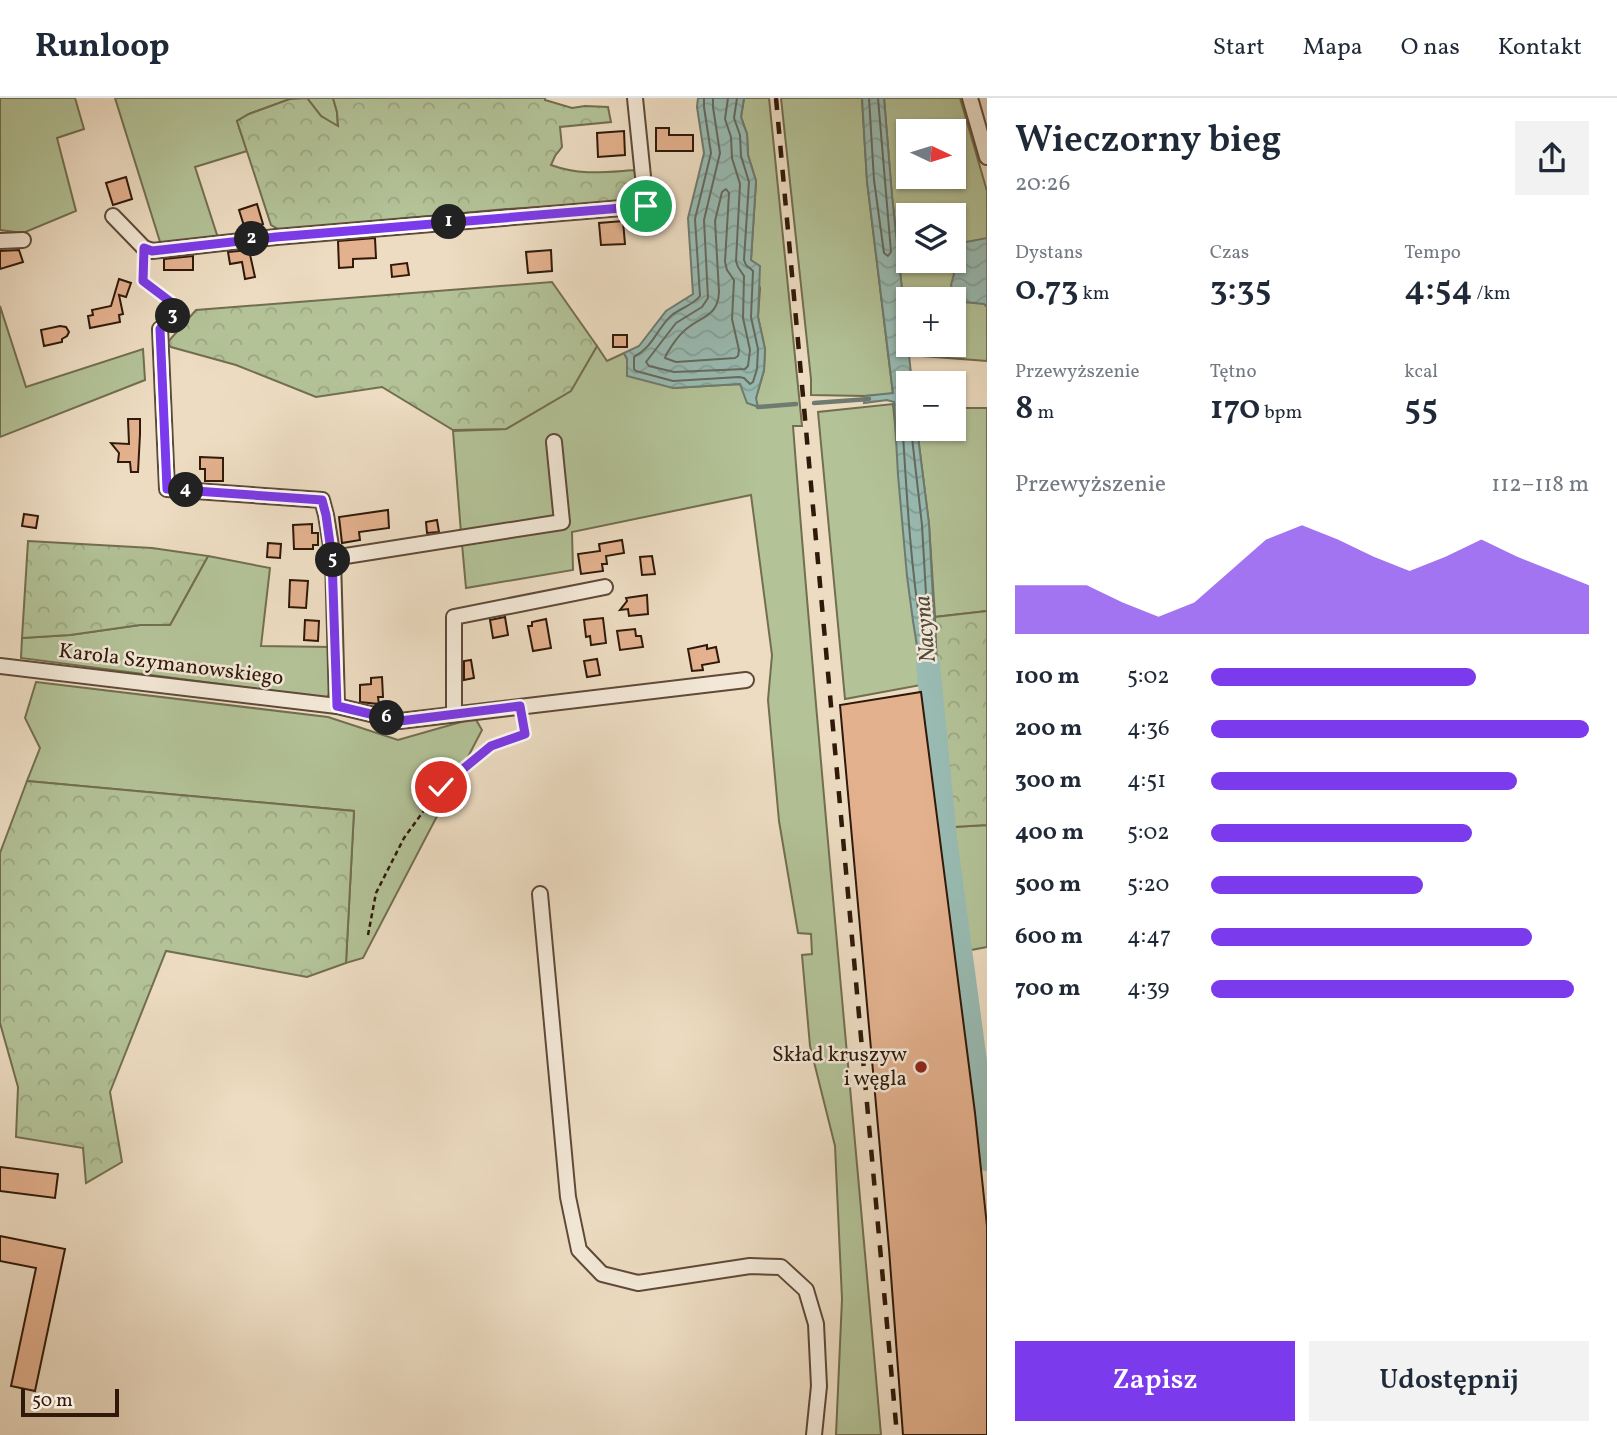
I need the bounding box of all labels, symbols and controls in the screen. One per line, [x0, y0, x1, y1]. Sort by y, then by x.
text: Runloop [35, 25, 170, 71]
text: Start [1213, 31, 1265, 65]
text: Mapa [1303, 31, 1363, 65]
text: O nas [1401, 31, 1460, 65]
text: Kontakt [1498, 31, 1582, 65]
text: Wieczorny bieg [1015, 115, 1282, 168]
north arrow [896, 119, 966, 189]
map controls [896, 119, 966, 441]
button: share [1515, 121, 1589, 195]
text: 20:26 [1015, 168, 1070, 200]
pin [616, 176, 676, 236]
icon: arrive [627, 187, 665, 225]
button: layers [896, 203, 966, 273]
pin: 1 [432, 204, 466, 240]
text: 1 [445, 208, 452, 234]
pin: 2 [234, 222, 270, 256]
text: 2 [247, 225, 256, 251]
text: Dystans [1015, 240, 1083, 266]
text: Czas [1210, 240, 1249, 266]
text: Tempo [1404, 240, 1461, 266]
text: 0.73 [1015, 266, 1079, 314]
text: 3:35 [1210, 266, 1272, 314]
text: 4:54 [1404, 266, 1473, 314]
text: km [1079, 281, 1110, 307]
text: /km [1473, 281, 1511, 307]
button: + [896, 287, 966, 357]
pin: 3 [156, 298, 190, 333]
text: 3 [168, 302, 177, 328]
text: Przewyższenie [1015, 359, 1140, 385]
text: Tętno [1210, 359, 1257, 385]
text: kcal [1404, 359, 1438, 385]
button: − [896, 371, 966, 441]
text: 8 [1015, 385, 1034, 433]
text: 170 [1210, 385, 1260, 433]
text: 55 [1404, 385, 1438, 433]
text: m [1034, 400, 1054, 426]
text: bpm [1260, 400, 1302, 426]
text: Przewyższenie [1015, 469, 1166, 501]
text: 112–118 m [1491, 469, 1589, 501]
pin: 4 [168, 472, 204, 508]
text: 4 [180, 476, 191, 502]
pin: 5 [316, 542, 350, 578]
text: 5 [328, 546, 337, 572]
water label: Nacyna [907, 594, 945, 664]
street label: Karola Szymanowskiego [57, 637, 285, 693]
text: 100 m [1015, 661, 1080, 693]
text: 5:02 [1127, 661, 1170, 693]
pin: 6 [370, 700, 404, 736]
text: 6 [381, 704, 392, 730]
text: 200 m [1015, 713, 1082, 745]
text: 4:36 [1127, 713, 1170, 745]
pin [411, 757, 471, 817]
text: 300 m [1015, 765, 1082, 797]
text: 4:51 [1127, 765, 1166, 797]
icon: check [422, 768, 460, 806]
text: 400 m [1015, 817, 1084, 849]
text: 5:02 [1127, 817, 1170, 849]
text: 500 m [1015, 869, 1081, 901]
text: 5:20 [1127, 869, 1169, 901]
text: 600 m [1015, 921, 1083, 953]
text: 4:47 [1127, 921, 1171, 953]
text: 700 m [1015, 973, 1081, 1005]
text: 4:39 [1127, 973, 1169, 1005]
place label: Skład kruszyw i węgla [772, 1041, 907, 1094]
marker: Skład kruszyw i węgla [913, 1059, 929, 1075]
button: Zapisz [1015, 1341, 1295, 1421]
button: Udostępnij [1309, 1341, 1589, 1421]
scale bar [21, 1386, 119, 1418]
text: 50 m [32, 1388, 73, 1414]

